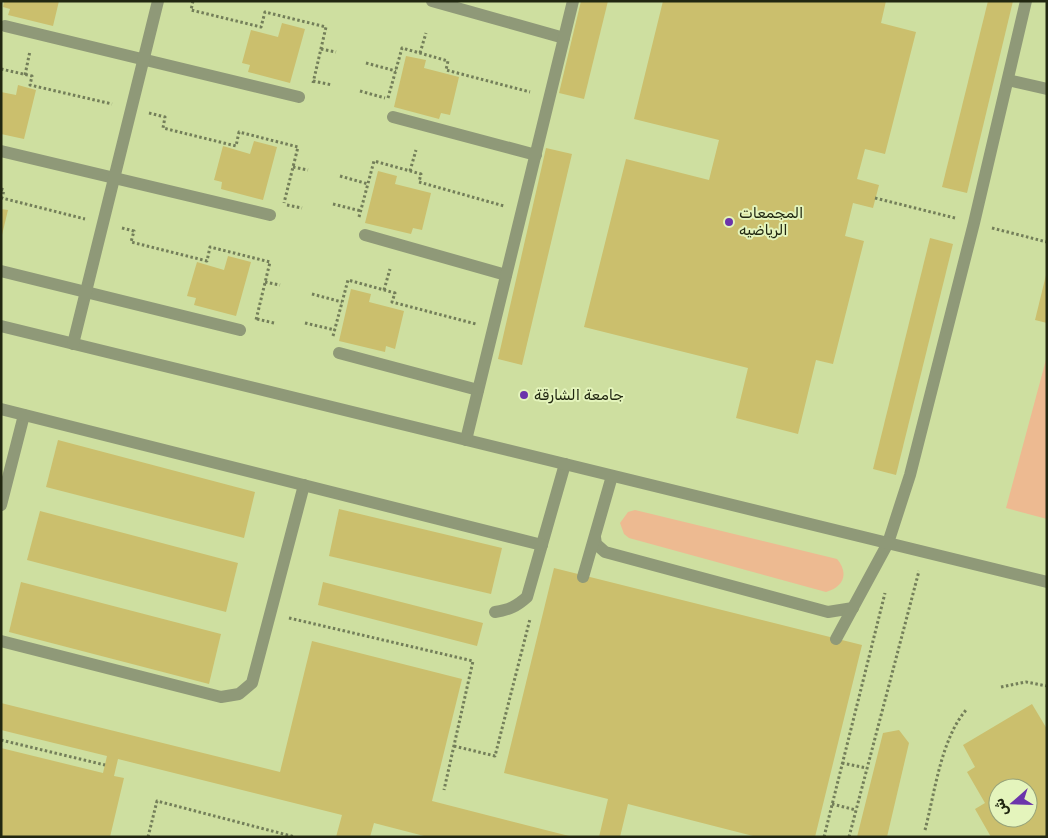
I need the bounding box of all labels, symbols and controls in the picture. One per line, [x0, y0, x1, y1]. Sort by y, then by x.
place label: المجمعات الرياضيه [739, 204, 803, 239]
marker: المجمعات الرياضيه [723, 216, 735, 228]
place label: جامعة الشارقة [534, 386, 624, 404]
marker: جامعة الشارقة [518, 389, 530, 401]
north arrow [988, 778, 1038, 828]
text: ش [990, 796, 1012, 819]

